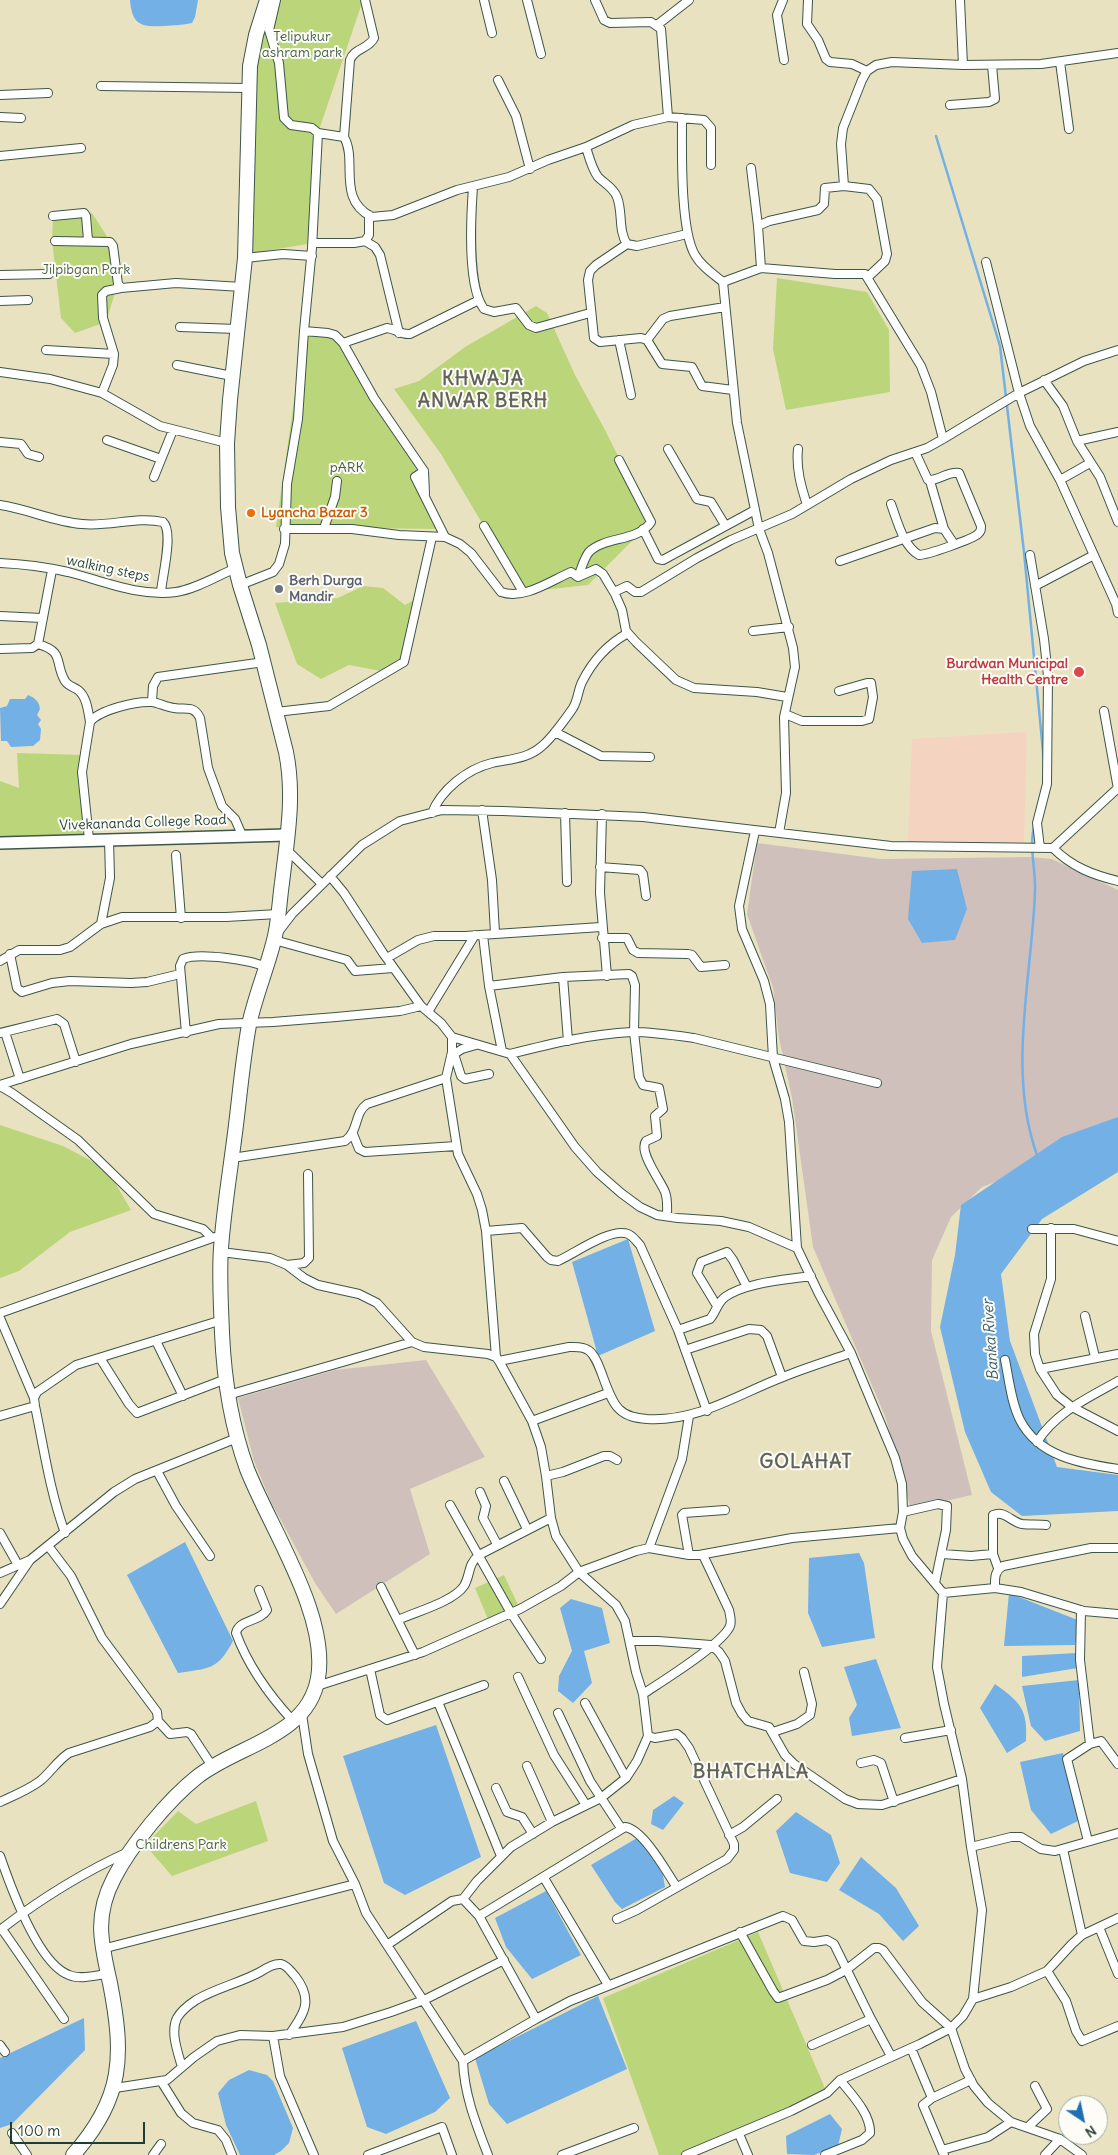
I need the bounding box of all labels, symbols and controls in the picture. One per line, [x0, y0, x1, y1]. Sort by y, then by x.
park label: Telipukur ashram park [262, 29, 342, 62]
park label: Jilpibgan Park [42, 262, 130, 278]
district label: KHWAJA ANWAR BERH [417, 369, 549, 413]
park label: pARK [330, 460, 364, 476]
place label: Lyancha Bazar 3 [261, 505, 368, 521]
marker: Lyancha Bazar 3 [245, 507, 257, 519]
street label: walking steps [65, 552, 151, 586]
place label: Berh Durga Mandir [289, 573, 362, 606]
marker: Berh Durga Mandir [273, 583, 285, 595]
place label: Burdwan Municipal Health Centre [946, 656, 1068, 689]
marker: Burdwan Municipal Health Centre [1072, 665, 1086, 679]
street label: Vivekananda College Road [59, 812, 227, 834]
water label: Banka River [979, 1299, 1003, 1381]
district label: GOLAHAT [759, 1452, 853, 1474]
district label: BHATCHALA [692, 1762, 810, 1784]
park label: Childrens Park [135, 1837, 227, 1853]
north arrow [1058, 2095, 1108, 2145]
scale bar [12, 2112, 148, 2144]
text: 100 m [18, 2121, 60, 2140]
text: N [1082, 2121, 1100, 2142]

